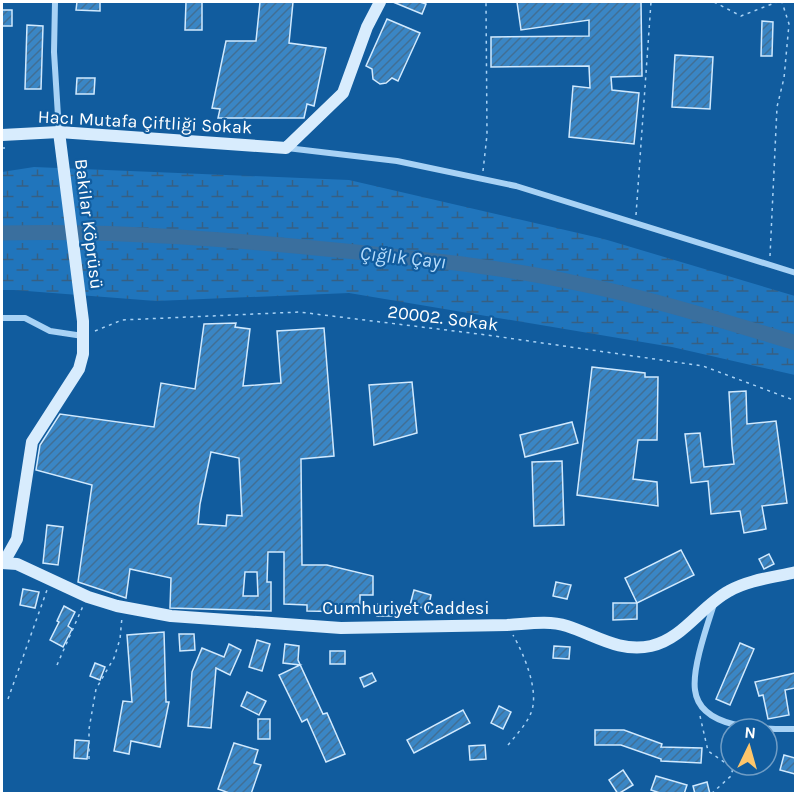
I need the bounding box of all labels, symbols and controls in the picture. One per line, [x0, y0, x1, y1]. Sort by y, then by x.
street label: Hacı Mutafa Çiftliği Sokak [37, 105, 253, 139]
street label: Bakilar Köprüsü [70, 157, 108, 291]
water label: Çığlık Çayı [359, 242, 447, 273]
street label: 20002. Sokak [386, 300, 500, 336]
street label: Cumhuriyet Caddesi [322, 597, 490, 619]
north arrow [719, 717, 779, 777]
text: N [744, 723, 757, 743]

